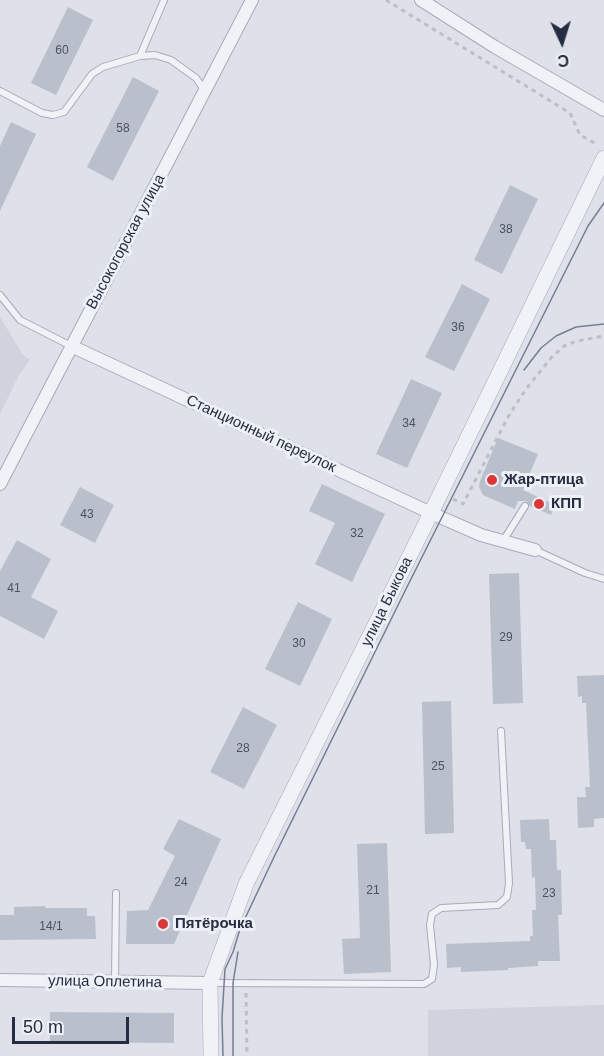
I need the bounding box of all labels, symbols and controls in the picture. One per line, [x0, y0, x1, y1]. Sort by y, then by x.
north arrow [532, 12, 592, 72]
house number: 60 [55, 44, 69, 58]
text: С [557, 52, 570, 69]
house number: 58 [116, 122, 130, 136]
street label: Высокогорская улица [83, 172, 169, 312]
house number: 38 [499, 223, 513, 237]
house number: 36 [451, 321, 465, 335]
street label: Станционный переулок [183, 391, 339, 477]
house number: 34 [402, 417, 416, 431]
place label: Жар-птица [504, 471, 584, 489]
marker: Жар-птица [485, 473, 499, 487]
place label: КПП [551, 495, 582, 513]
marker: КПП [532, 497, 546, 511]
house number: 43 [80, 508, 94, 522]
house number: 32 [350, 527, 364, 541]
street label: улица Быкова [358, 554, 416, 650]
house number: 41 [7, 582, 21, 596]
house number: 29 [499, 631, 513, 645]
house number: 30 [292, 637, 306, 651]
house number: 28 [236, 742, 250, 756]
house number: 25 [431, 760, 445, 774]
house number: 24 [174, 876, 188, 890]
house number: 21 [366, 884, 380, 898]
house number: 23 [542, 887, 556, 901]
place label: Пятёрочка [175, 915, 253, 933]
marker: Пятёрочка [156, 917, 170, 931]
house number: 14/1 [39, 920, 63, 934]
street label: улица Оплетина [48, 972, 162, 992]
scale bar [15, 1005, 132, 1043]
text: 50 m [23, 1017, 63, 1037]

